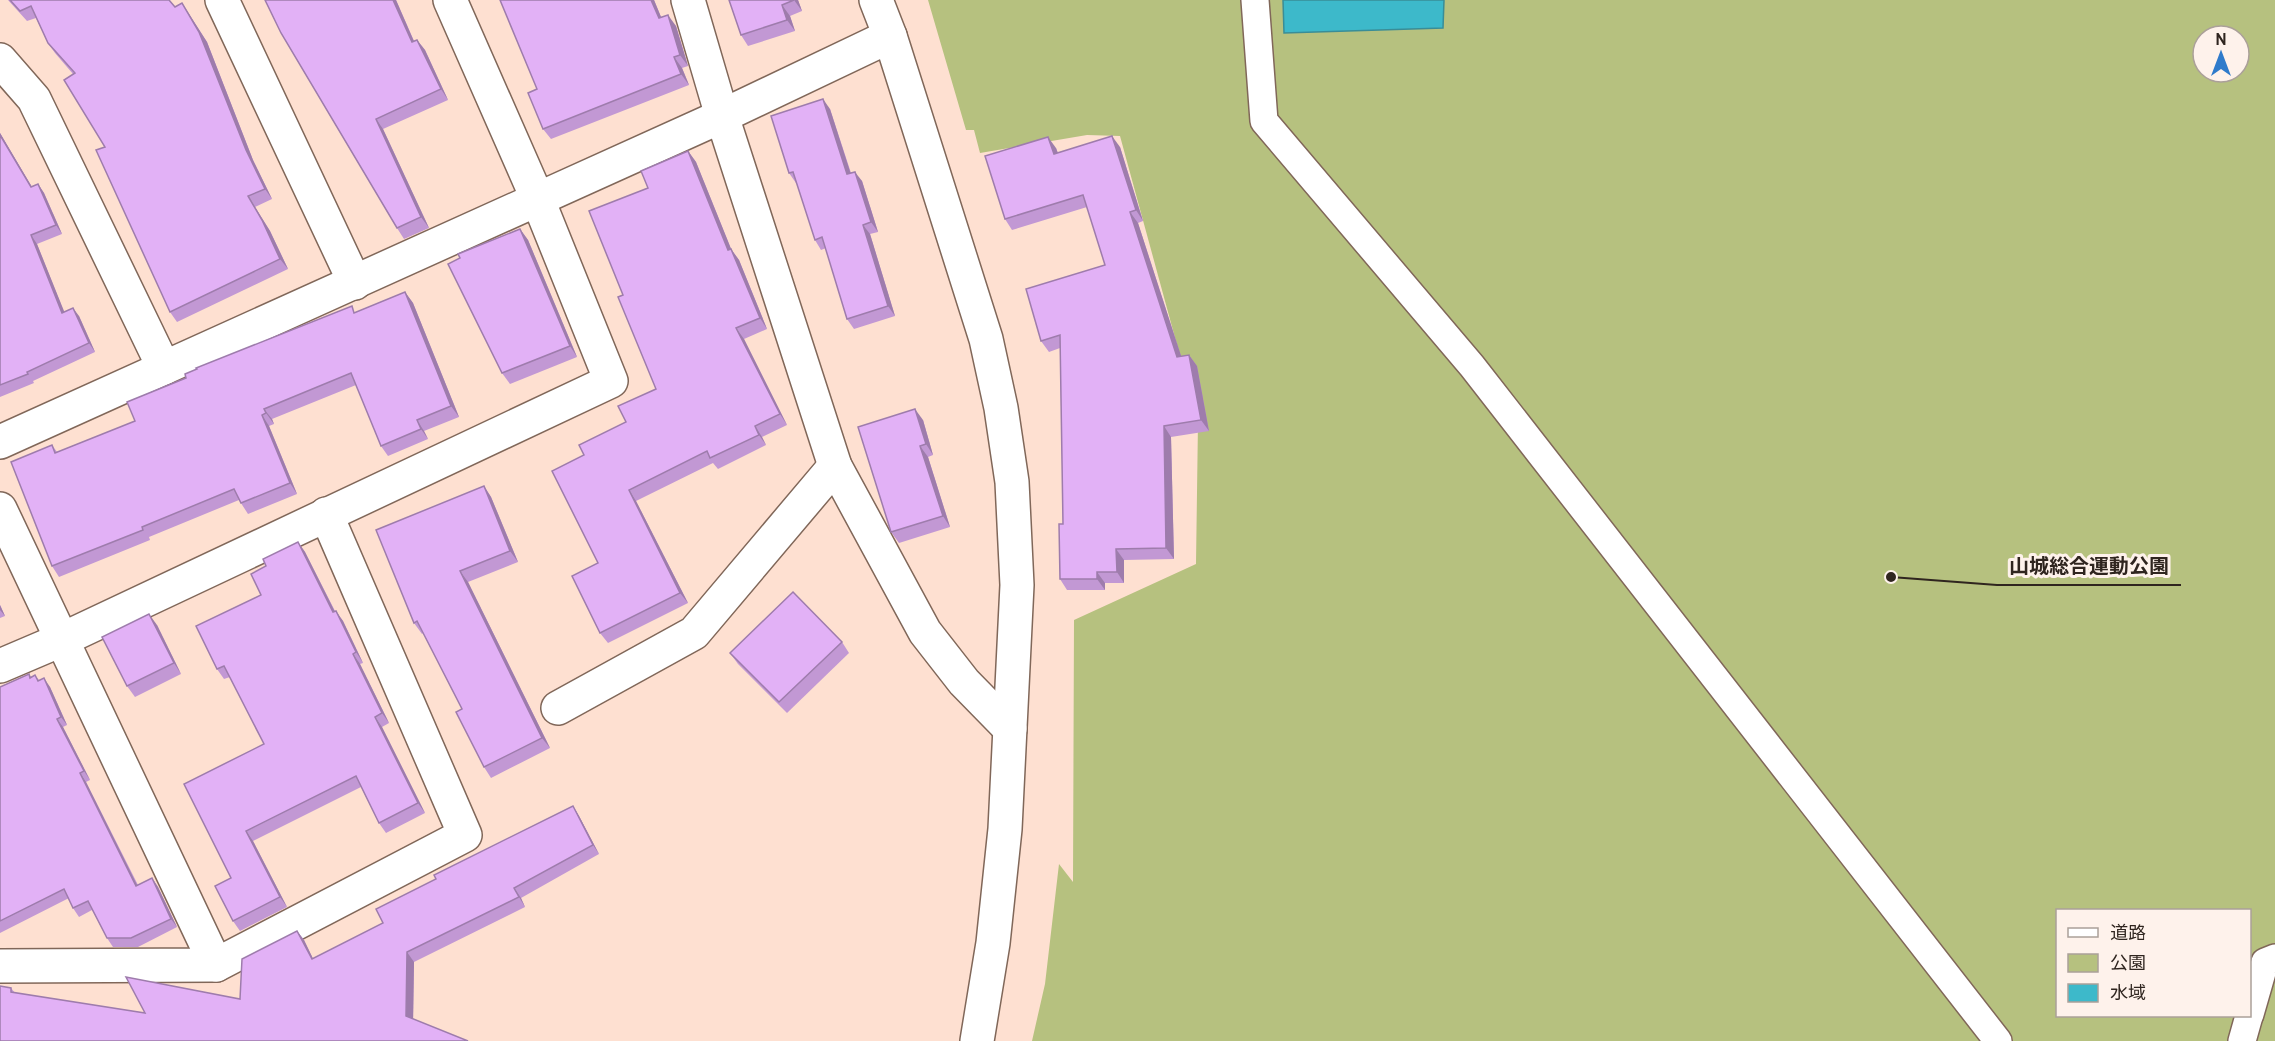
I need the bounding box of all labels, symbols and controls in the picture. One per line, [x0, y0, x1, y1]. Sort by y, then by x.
north arrow [2191, 24, 2251, 84]
text: N [2215, 31, 2227, 51]
callout: 山城総合運動公園 [1997, 547, 2181, 585]
text: 山城総合運動公園 [2009, 555, 2169, 581]
legend [2056, 909, 2251, 1017]
text: 道路 [2110, 923, 2146, 946]
text: 公園 [2110, 953, 2146, 976]
text: 水域 [2110, 983, 2146, 1006]

